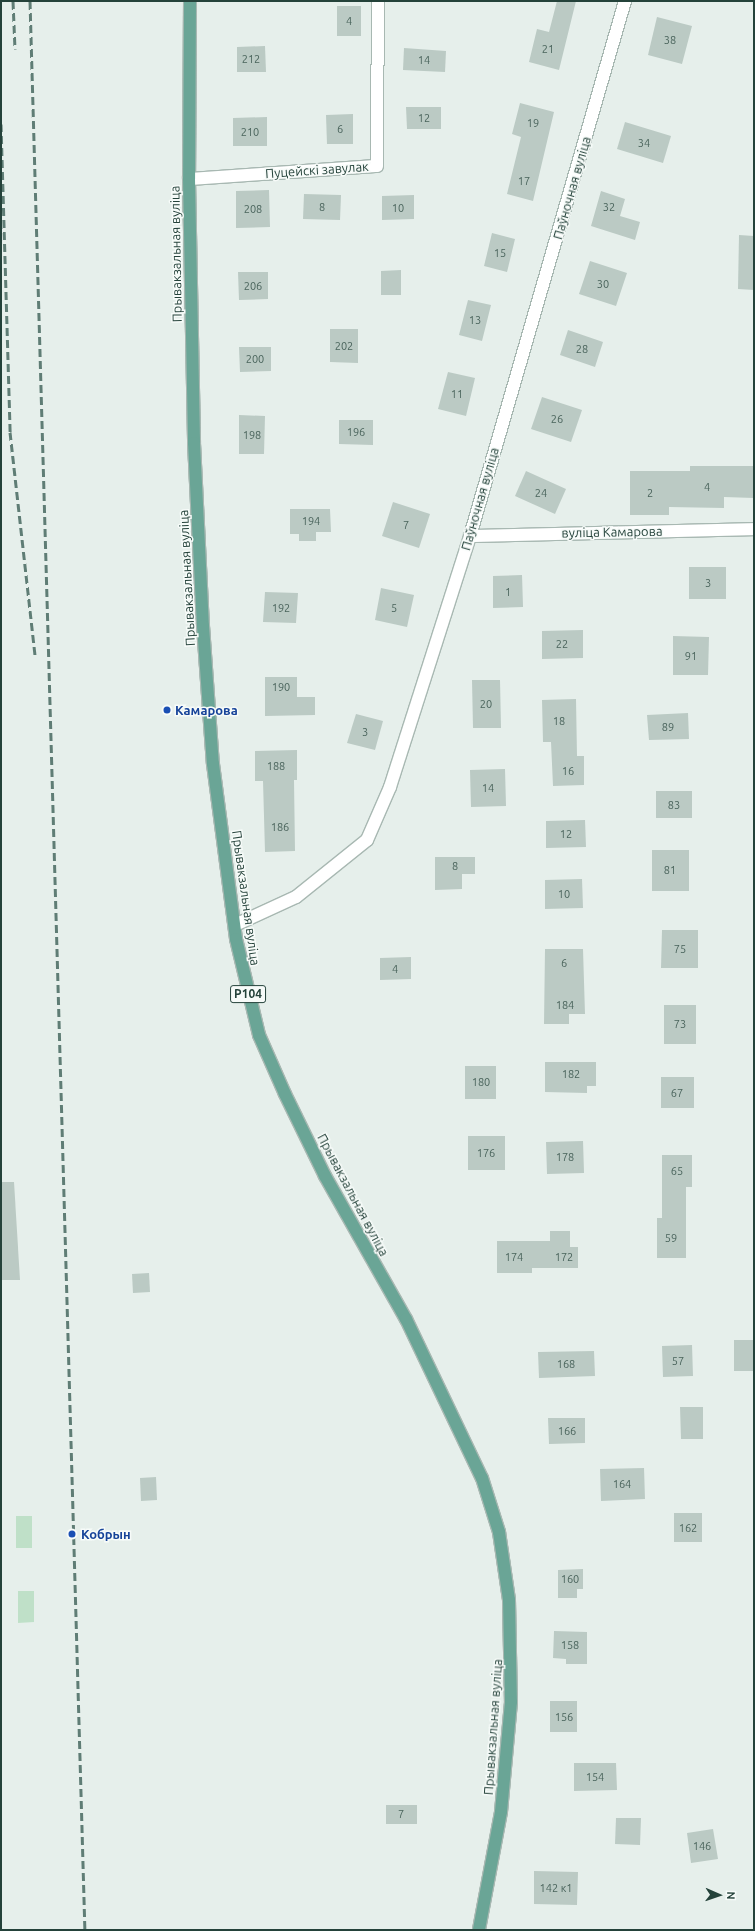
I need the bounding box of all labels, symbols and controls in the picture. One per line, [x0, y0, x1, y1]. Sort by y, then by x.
house number: 4 [346, 14, 352, 28]
house number: 38 [664, 33, 676, 47]
house number: 21 [542, 42, 554, 56]
house number: 212 [242, 52, 260, 66]
house number: 14 [418, 53, 430, 67]
house number: 12 [418, 111, 430, 125]
house number: 19 [527, 116, 539, 130]
house number: 6 [337, 122, 343, 136]
house number: 210 [241, 125, 259, 139]
street label: Паўночная вуліца [550, 135, 594, 241]
house number: 34 [638, 136, 650, 150]
street label: Пуцейскі завулак [265, 159, 369, 181]
house number: 17 [518, 174, 530, 188]
street label: Прывакзальная вуліца [167, 186, 185, 322]
house number: 8 [319, 200, 325, 214]
house number: 32 [603, 200, 615, 214]
house number: 10 [392, 201, 404, 215]
house number: 208 [244, 202, 262, 216]
house number: 15 [494, 246, 506, 260]
house number: 30 [597, 277, 609, 291]
house number: 206 [244, 279, 262, 293]
house number: 13 [469, 313, 481, 327]
house number: 202 [335, 339, 353, 353]
house number: 28 [576, 342, 588, 356]
house number: 200 [246, 352, 264, 366]
house number: 11 [451, 387, 463, 401]
house number: 26 [551, 412, 563, 426]
house number: 196 [347, 425, 365, 439]
house number: 198 [243, 428, 261, 442]
street label: Паўночная вуліца [458, 446, 502, 552]
house number: 4 [704, 480, 710, 494]
house number: 24 [535, 486, 547, 500]
house number: 2 [647, 486, 653, 500]
street label: Прывакзальная вуліца [176, 509, 198, 647]
house number: 194 [302, 514, 320, 528]
house number: 7 [403, 518, 409, 532]
street label: вуліца Камарова [561, 523, 663, 541]
house number: 3 [705, 576, 711, 590]
house number: 1 [505, 585, 511, 599]
house number: 192 [272, 601, 290, 615]
house number: 5 [391, 601, 397, 615]
house number: 22 [556, 637, 568, 651]
house number: 91 [685, 649, 697, 663]
house number: 190 [272, 680, 290, 694]
house number: 20 [480, 697, 492, 711]
place label: Камарова [175, 702, 238, 718]
marker: Камарова [162, 705, 172, 715]
house number: 18 [553, 714, 565, 728]
house number: 89 [662, 720, 674, 734]
house number: 3 [362, 725, 368, 739]
house number: 188 [267, 759, 285, 773]
house number: 16 [562, 764, 574, 778]
house number: 14 [482, 781, 494, 795]
house number: 83 [668, 798, 680, 812]
house number: 186 [271, 820, 289, 834]
house number: 12 [560, 827, 572, 841]
street label: Прывакзальная вуліца [229, 829, 263, 967]
house number: 8 [452, 859, 458, 873]
house number: 81 [664, 863, 676, 877]
house number: 10 [558, 887, 570, 901]
house number: 75 [674, 942, 686, 956]
house number: 6 [561, 956, 567, 970]
house number: 4 [392, 962, 398, 976]
road number: Р104 [230, 984, 266, 1004]
house number: 184 [556, 998, 574, 1012]
house number: 73 [674, 1017, 686, 1031]
house number: 182 [562, 1067, 580, 1081]
house number: 180 [472, 1075, 490, 1089]
house number: 67 [671, 1086, 683, 1100]
street label: Прывакзальная вуліца [314, 1131, 392, 1259]
house number: 176 [477, 1146, 495, 1160]
house number: 178 [556, 1150, 574, 1164]
house number: 65 [671, 1164, 683, 1178]
house number: 59 [665, 1231, 677, 1245]
house number: 174 [505, 1250, 523, 1264]
house number: 172 [555, 1250, 573, 1264]
house number: 57 [672, 1354, 684, 1368]
house number: 168 [557, 1357, 575, 1371]
house number: 166 [558, 1424, 576, 1438]
house number: 164 [613, 1477, 631, 1491]
house number: 162 [679, 1521, 697, 1535]
place label: Кобрын [81, 1526, 131, 1542]
marker: Кобрын [66, 1528, 78, 1540]
house number: 160 [561, 1572, 579, 1586]
house number: 158 [561, 1638, 579, 1652]
street label: Прывакзальная вуліца [480, 1658, 506, 1796]
house number: 156 [555, 1710, 573, 1724]
house number: 154 [586, 1770, 604, 1784]
house number: 7 [398, 1807, 404, 1821]
house number: 146 [693, 1839, 711, 1853]
north arrow [699, 1875, 739, 1915]
house number: 142 к1 [540, 1881, 572, 1895]
text: N [725, 1891, 737, 1900]

